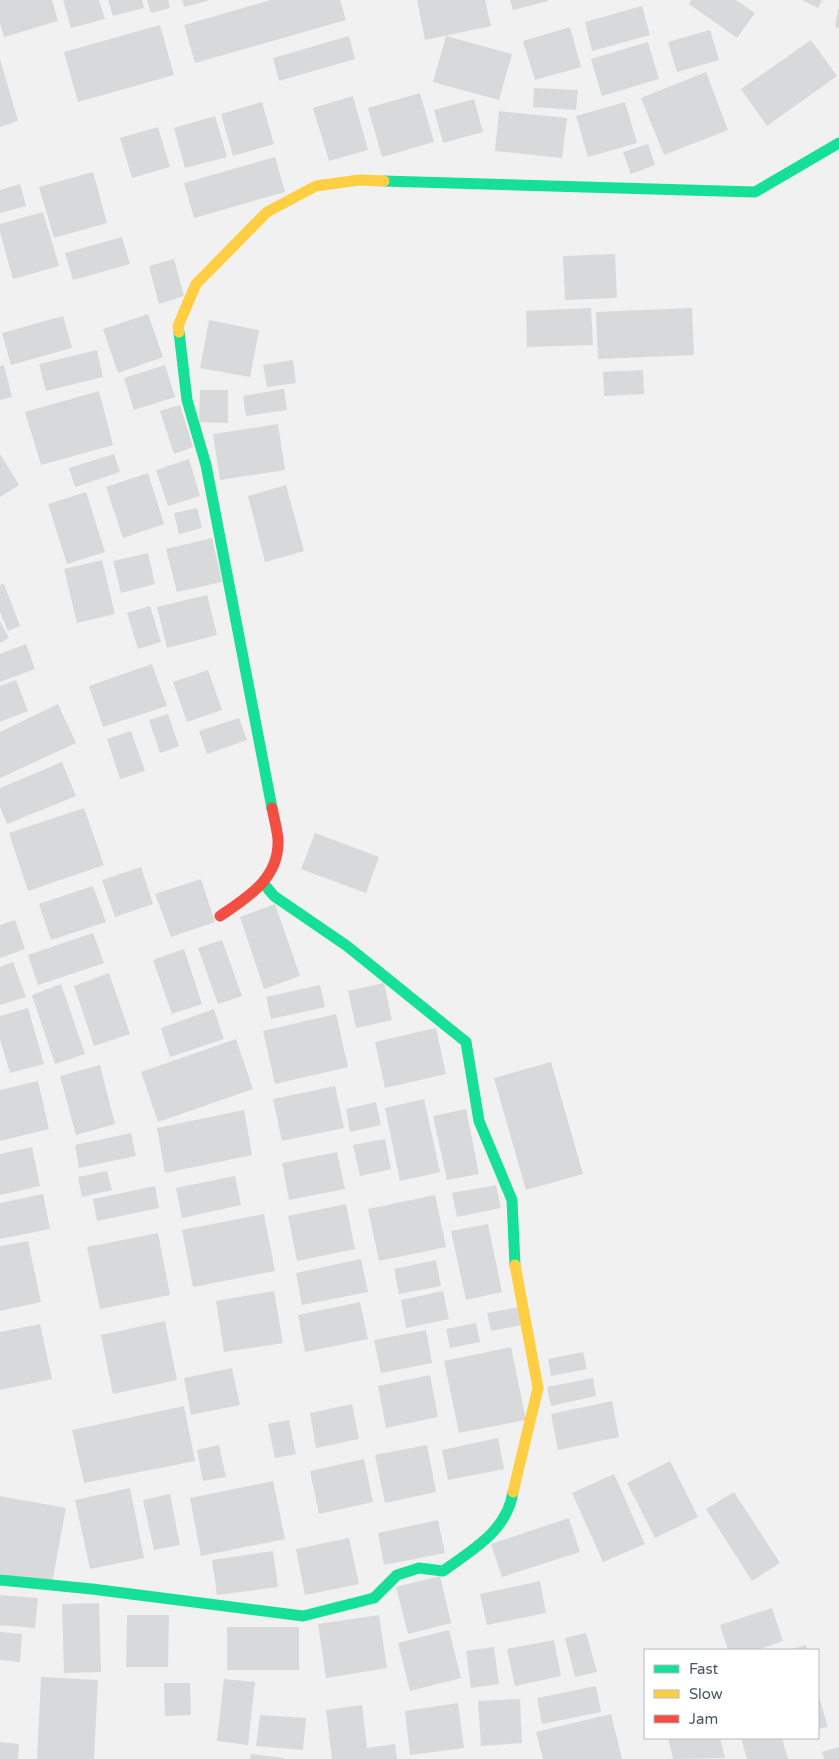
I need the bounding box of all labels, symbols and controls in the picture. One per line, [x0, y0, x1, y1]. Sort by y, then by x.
legend [644, 1649, 819, 1739]
text: Fast [689, 1660, 719, 1678]
text: Slow [689, 1685, 723, 1703]
text: Jam [689, 1710, 718, 1728]

